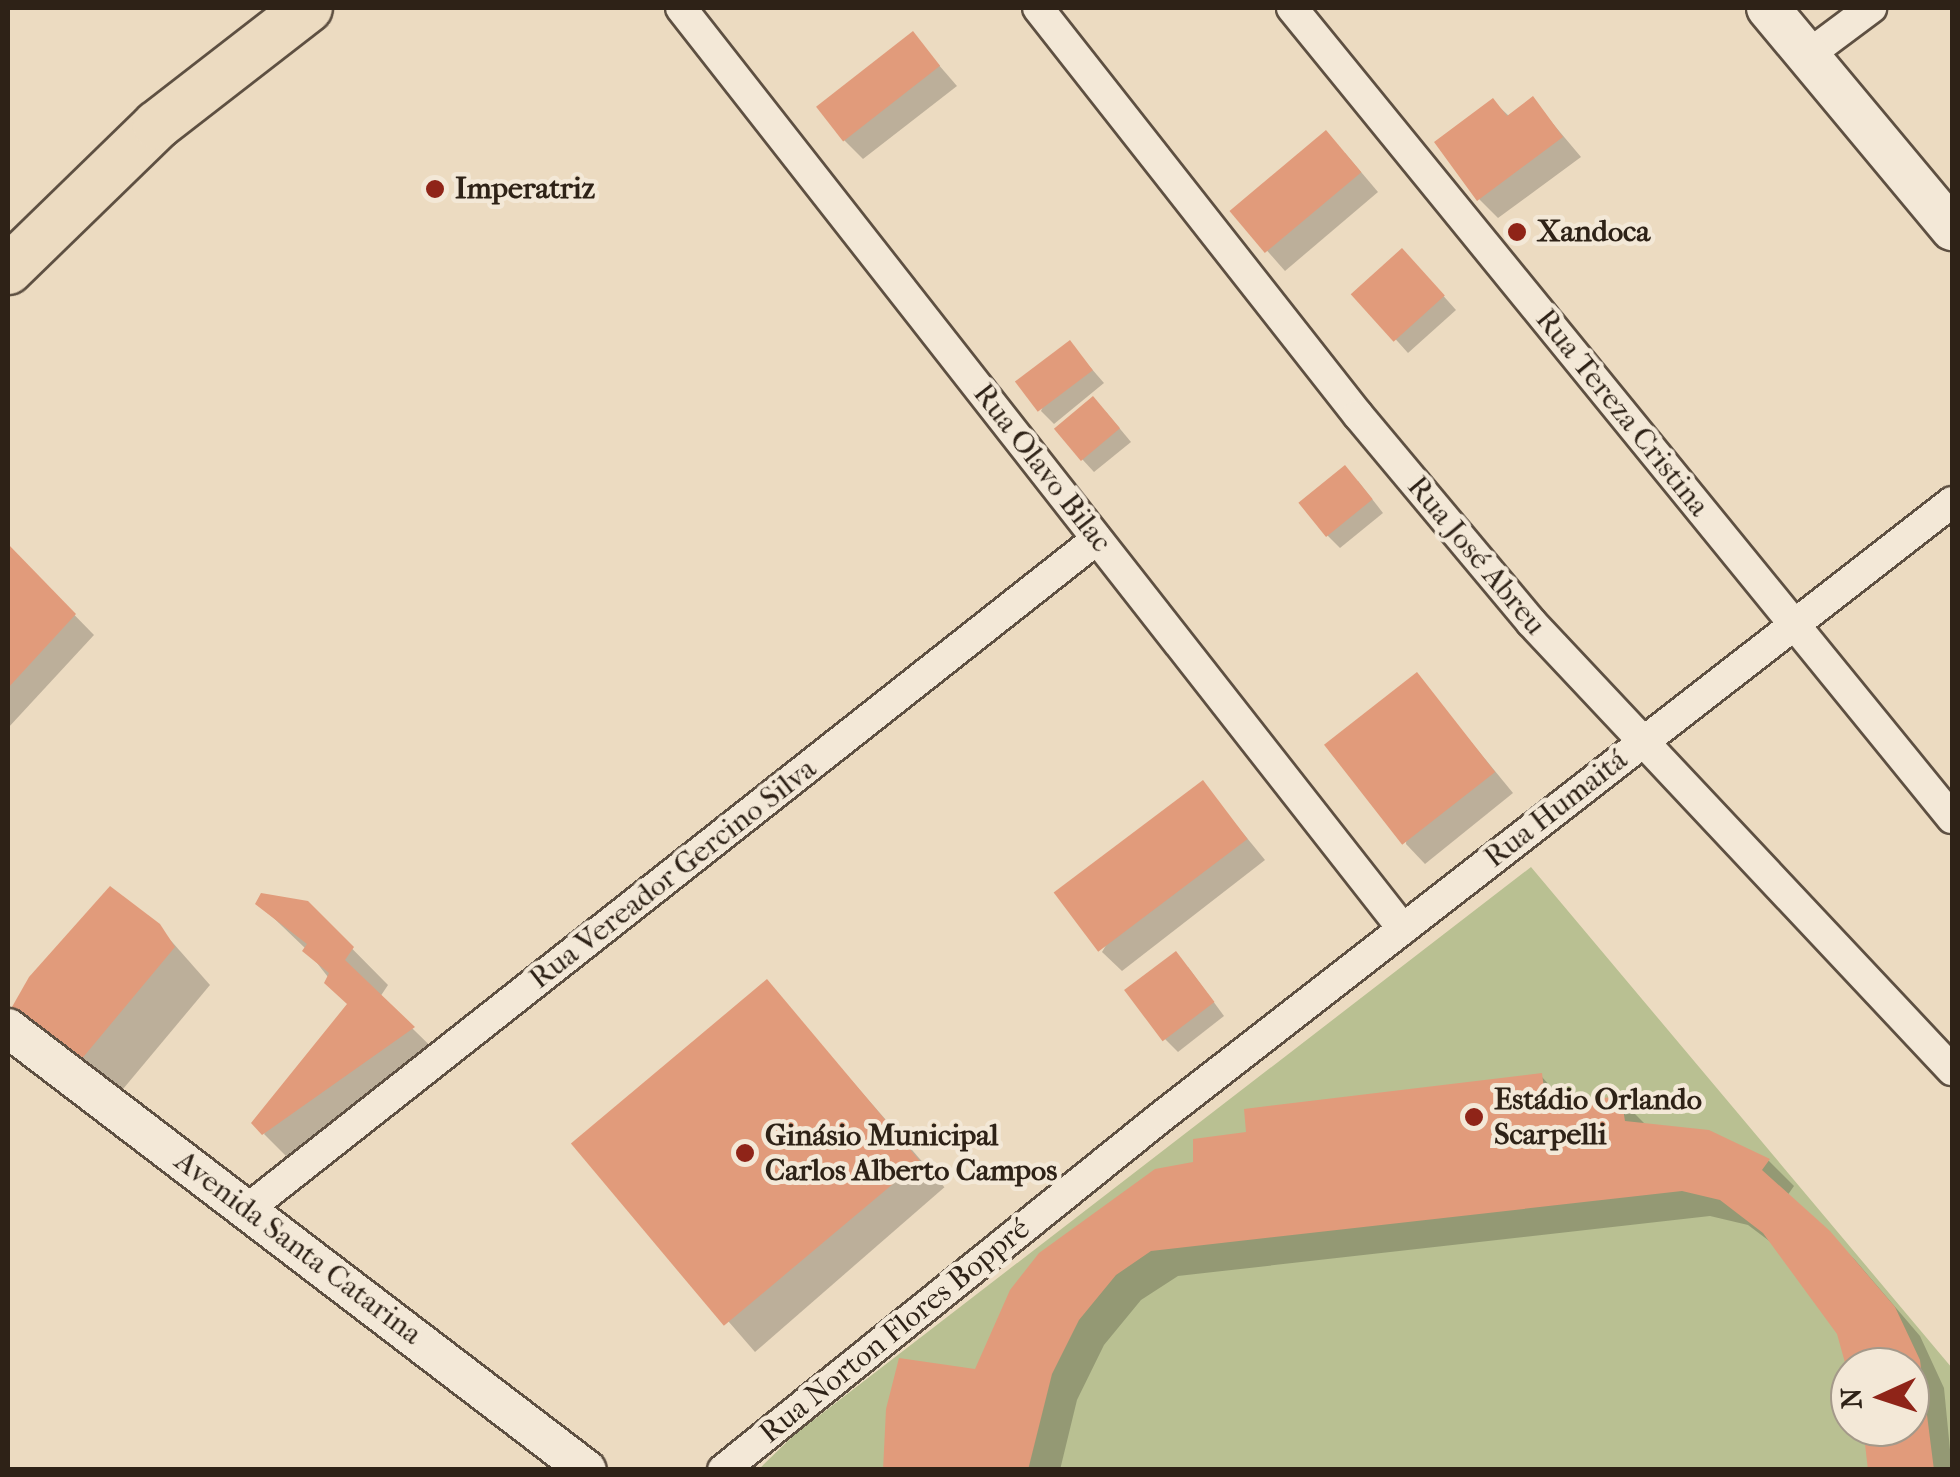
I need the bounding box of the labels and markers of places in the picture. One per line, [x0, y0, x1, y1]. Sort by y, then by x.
place label: Imperatriz [455, 171, 595, 207]
marker: Imperatriz [424, 178, 446, 200]
place label: Xandoca [1537, 214, 1650, 250]
marker: Xandoca [1506, 221, 1528, 243]
place label: Estádio Orlando Scarpelli [1494, 1082, 1702, 1152]
marker: Estádio Orlando Scarpelli [1463, 1106, 1485, 1128]
place label: Ginásio Municipal Carlos Alberto Campos [765, 1118, 1057, 1188]
marker: Ginásio Municipal Carlos Alberto Campos [734, 1142, 756, 1164]

